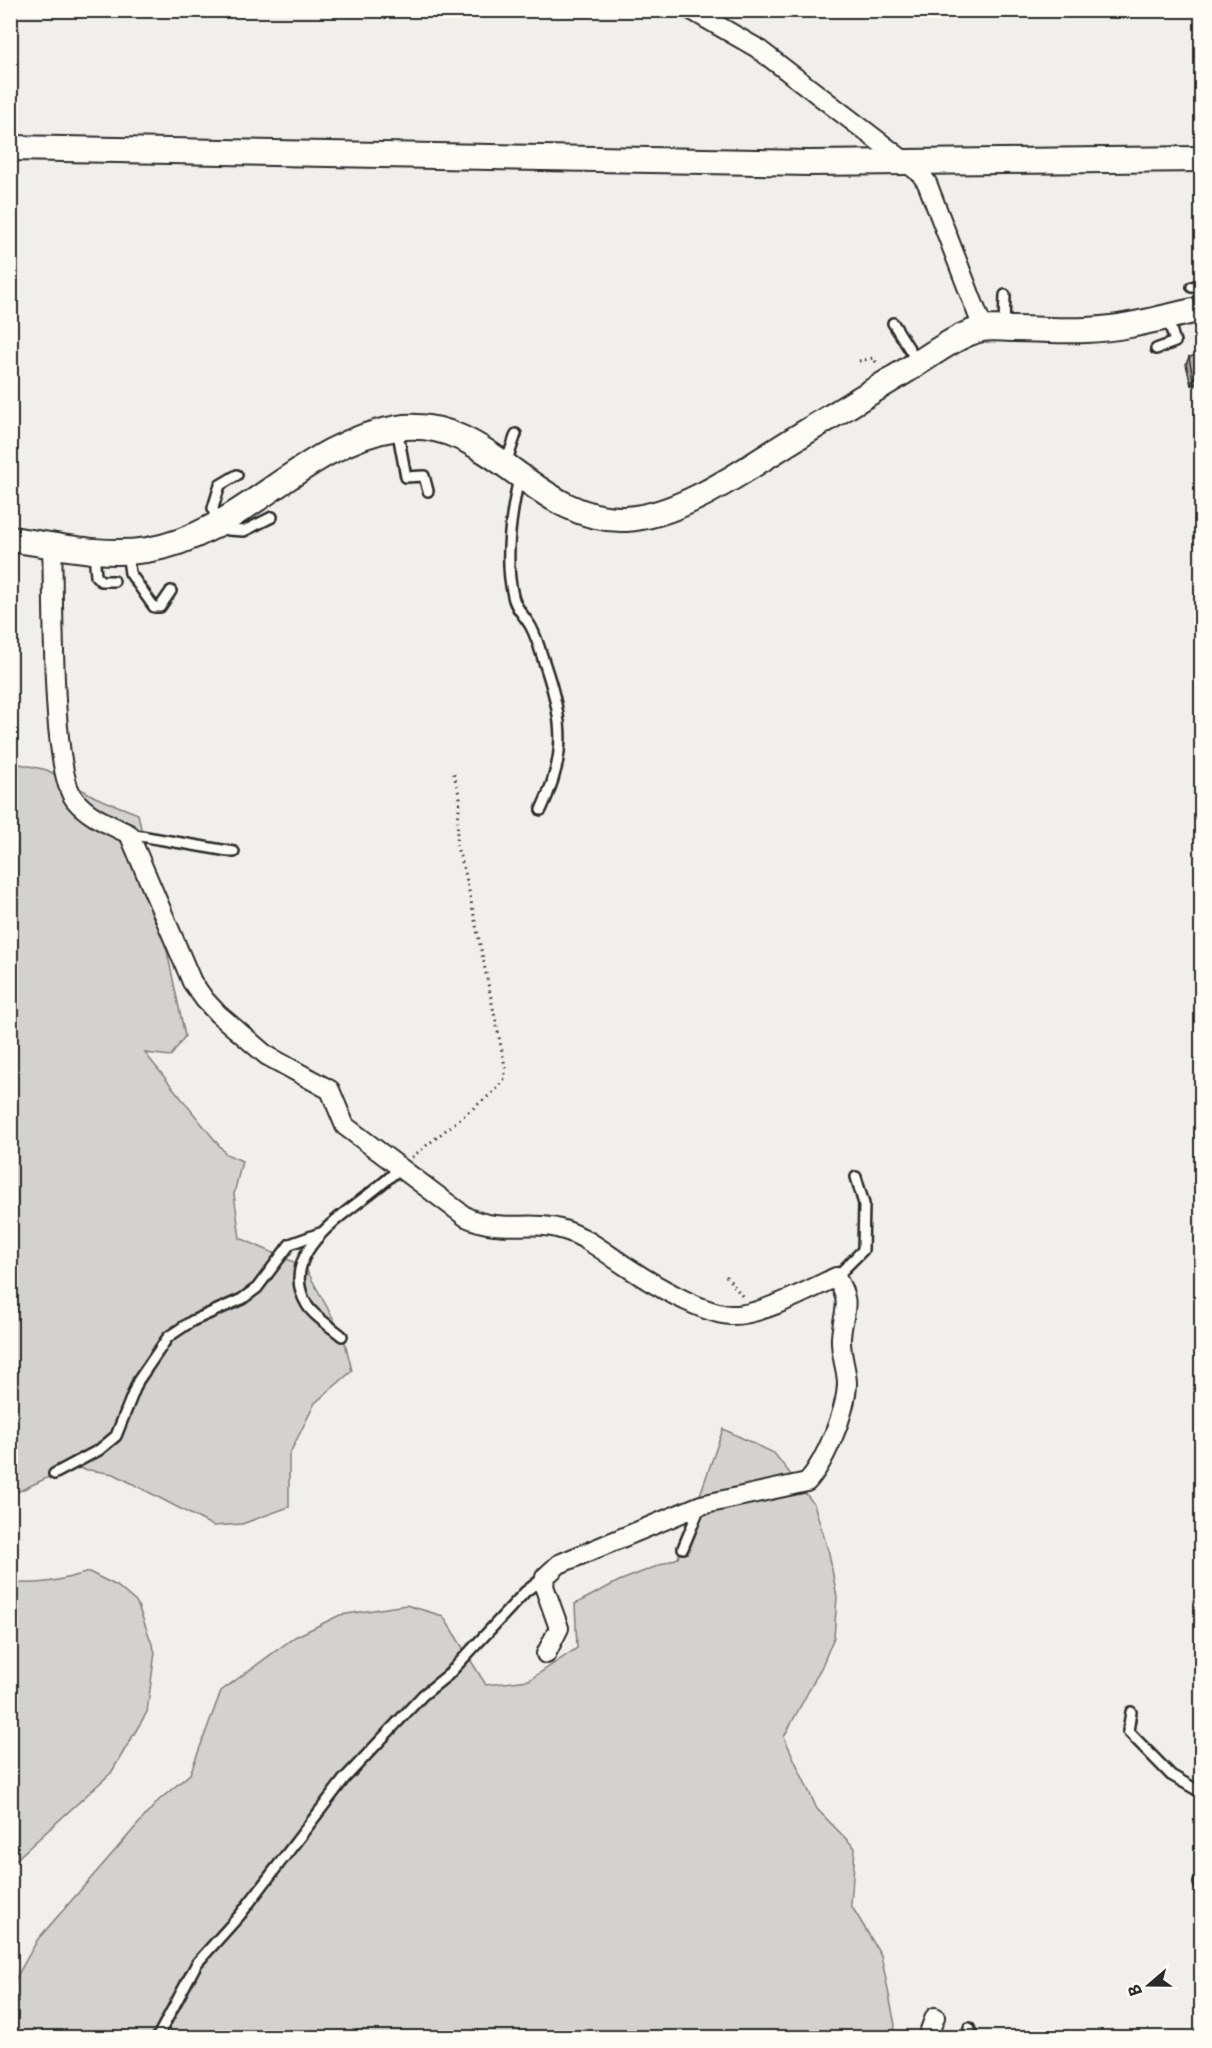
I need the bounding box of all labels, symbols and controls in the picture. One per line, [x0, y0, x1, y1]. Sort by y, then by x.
north arrow [1119, 1955, 1179, 2015]
text: B [1121, 1981, 1147, 2000]

